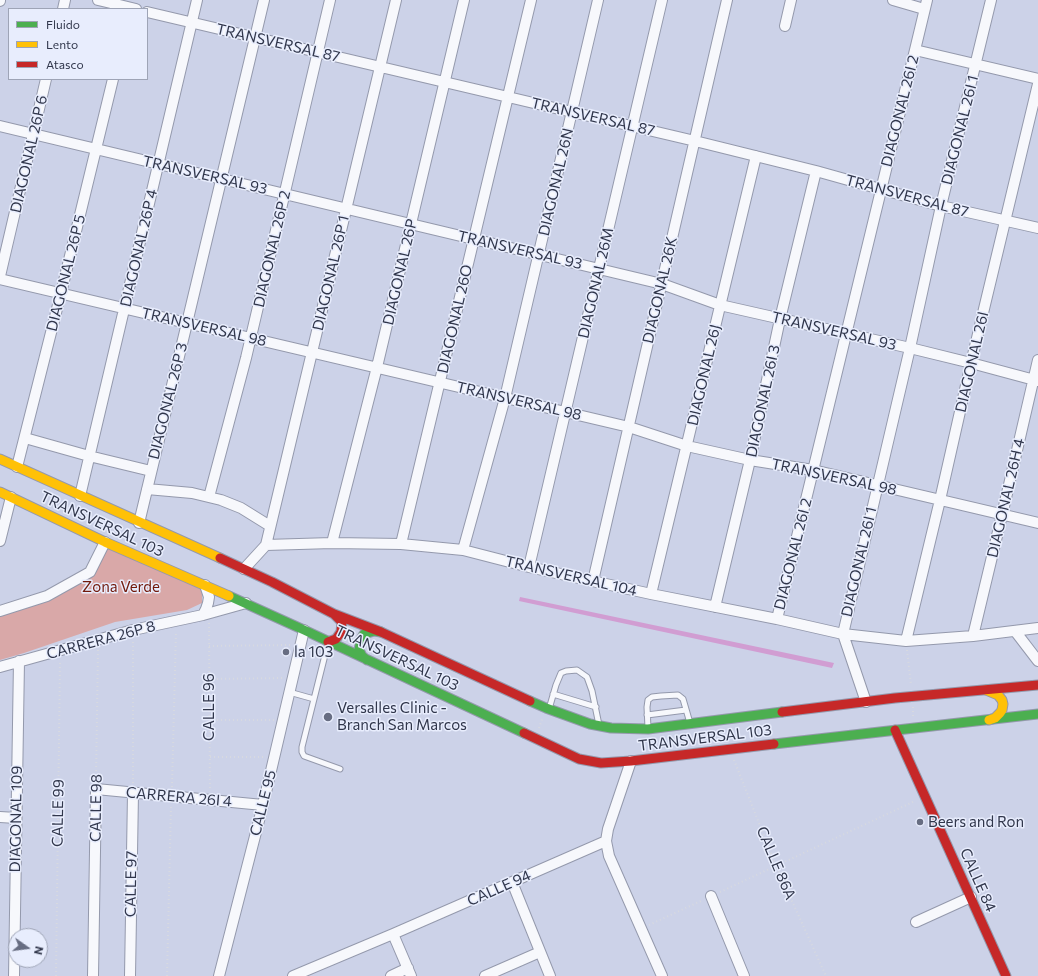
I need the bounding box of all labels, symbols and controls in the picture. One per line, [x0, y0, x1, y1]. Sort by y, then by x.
legend [8, 8, 148, 80]
text: Fluido [46, 17, 80, 31]
street label: TRANSVERSAL 87 [214, 20, 342, 66]
text: Lento [46, 37, 78, 51]
street label: DIAGONAL 26I 2 [877, 53, 923, 169]
text: Atasco [46, 57, 84, 71]
street label: DIAGONAL 26I 1 [938, 73, 982, 187]
street label: DIAGONAL 26P 6 [7, 93, 51, 215]
street label: TRANSVERSAL 87 [529, 94, 657, 140]
street label: DIAGONAL 26N [535, 126, 577, 238]
street label: TRANSVERSAL 93 [141, 152, 269, 198]
street label: TRANSVERSAL 87 [844, 171, 970, 221]
street label: DIAGONAL 26P 4 [117, 187, 161, 309]
street label: DIAGONAL 26P 2 [250, 189, 294, 309]
street label: DIAGONAL 26P 5 [43, 213, 89, 333]
street label: DIAGONAL 26P 1 [309, 214, 353, 332]
street label: DIAGONAL 26P [379, 217, 421, 327]
street label: DIAGONAL 26M [574, 226, 618, 340]
street label: TRANSVERSAL 93 [456, 227, 584, 273]
street label: DIAGONAL 26K [639, 235, 681, 345]
street label: DIAGONAL 26O [434, 263, 476, 375]
street label: TRANSVERSAL 98 [140, 304, 268, 350]
street label: TRANSVERSAL 93 [770, 308, 898, 354]
street label: DIAGONAL 26I [952, 310, 992, 414]
street label: DIAGONAL 26J [684, 323, 724, 427]
street label: DIAGONAL 26P 3 [145, 341, 191, 461]
street label: DIAGONAL 26I 3 [742, 343, 784, 459]
street label: TRANSVERSAL 98 [455, 378, 583, 424]
street label: DIAGONAL 26H 4 [984, 437, 1028, 559]
street label: TRANSVERSAL 98 [770, 455, 898, 499]
street label: TRANSVERSAL 103 [37, 487, 167, 561]
street label: DIAGONAL 26I 2 [770, 496, 816, 612]
street label: DIAGONAL 26I 1 [838, 505, 880, 619]
street label: TRANSVERSAL 104 [503, 552, 639, 600]
park label: Zona Verde [82, 578, 160, 596]
street label: CARRERA 26P 8 [45, 617, 157, 663]
street label: TRANSVERSAL 103 [332, 621, 462, 695]
place label: la 103 [294, 643, 333, 661]
marker: la 103 [281, 647, 291, 657]
street label: CALLE 96 [200, 673, 218, 741]
place label: Versalles Clinic - Branch San Marcos [337, 699, 467, 734]
marker: Versalles Clinic - Branch San Marcos [322, 711, 334, 723]
street label: TRANSVERSAL 103 [637, 721, 773, 755]
street label: DIAGONAL 109 [6, 765, 26, 873]
street label: CALLE 95 [246, 768, 280, 838]
street label: CALLE 98 [86, 774, 106, 842]
street label: CALLE 99 [48, 779, 68, 847]
street label: CARRERA 26I 4 [125, 783, 233, 811]
place label: Beers and Ron [928, 813, 1024, 831]
marker: Beers and Ron [915, 817, 925, 827]
street label: CALLE 86A [753, 824, 799, 902]
street label: CALLE 84 [956, 845, 1000, 915]
street label: CALLE 97 [121, 851, 141, 917]
street label: CALLE 94 [464, 866, 534, 910]
north arrow [8, 928, 48, 968]
text: N [32, 945, 46, 956]

